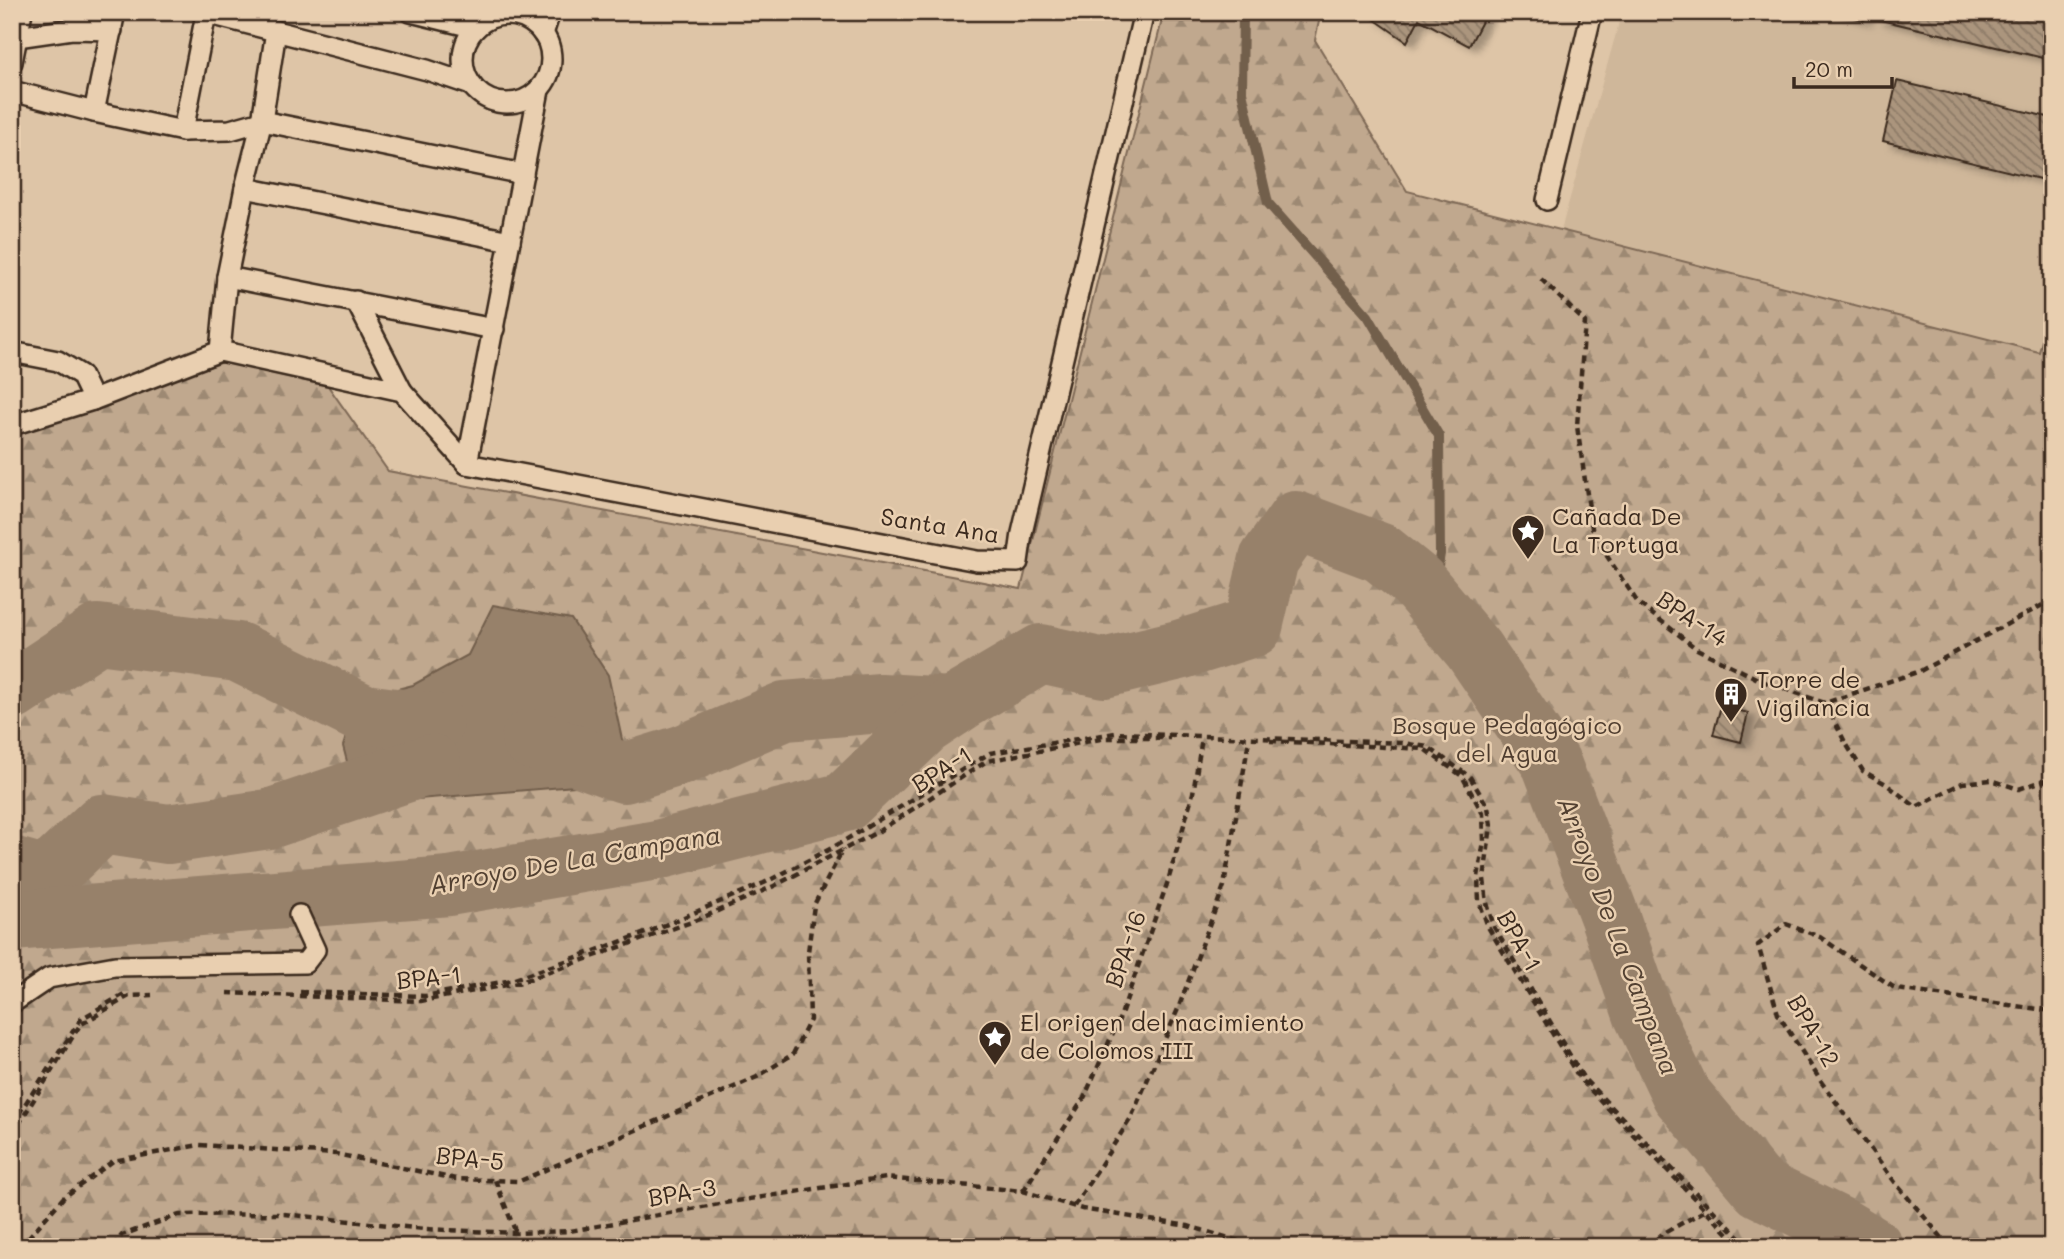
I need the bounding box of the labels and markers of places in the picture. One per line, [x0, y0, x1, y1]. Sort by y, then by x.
place label: Cañada De La Tortuga [1552, 500, 1682, 559]
place icon: Cañada De La Tortuga [1509, 512, 1547, 561]
place label: Torre de Vigilancia [1756, 663, 1871, 722]
building icon: Torre de Vigilancia [1712, 675, 1750, 724]
place label: El origen del nacimiento de Colomos III [1020, 1006, 1304, 1065]
place icon: El origen del nacimiento de Colomos III [976, 1018, 1014, 1067]

